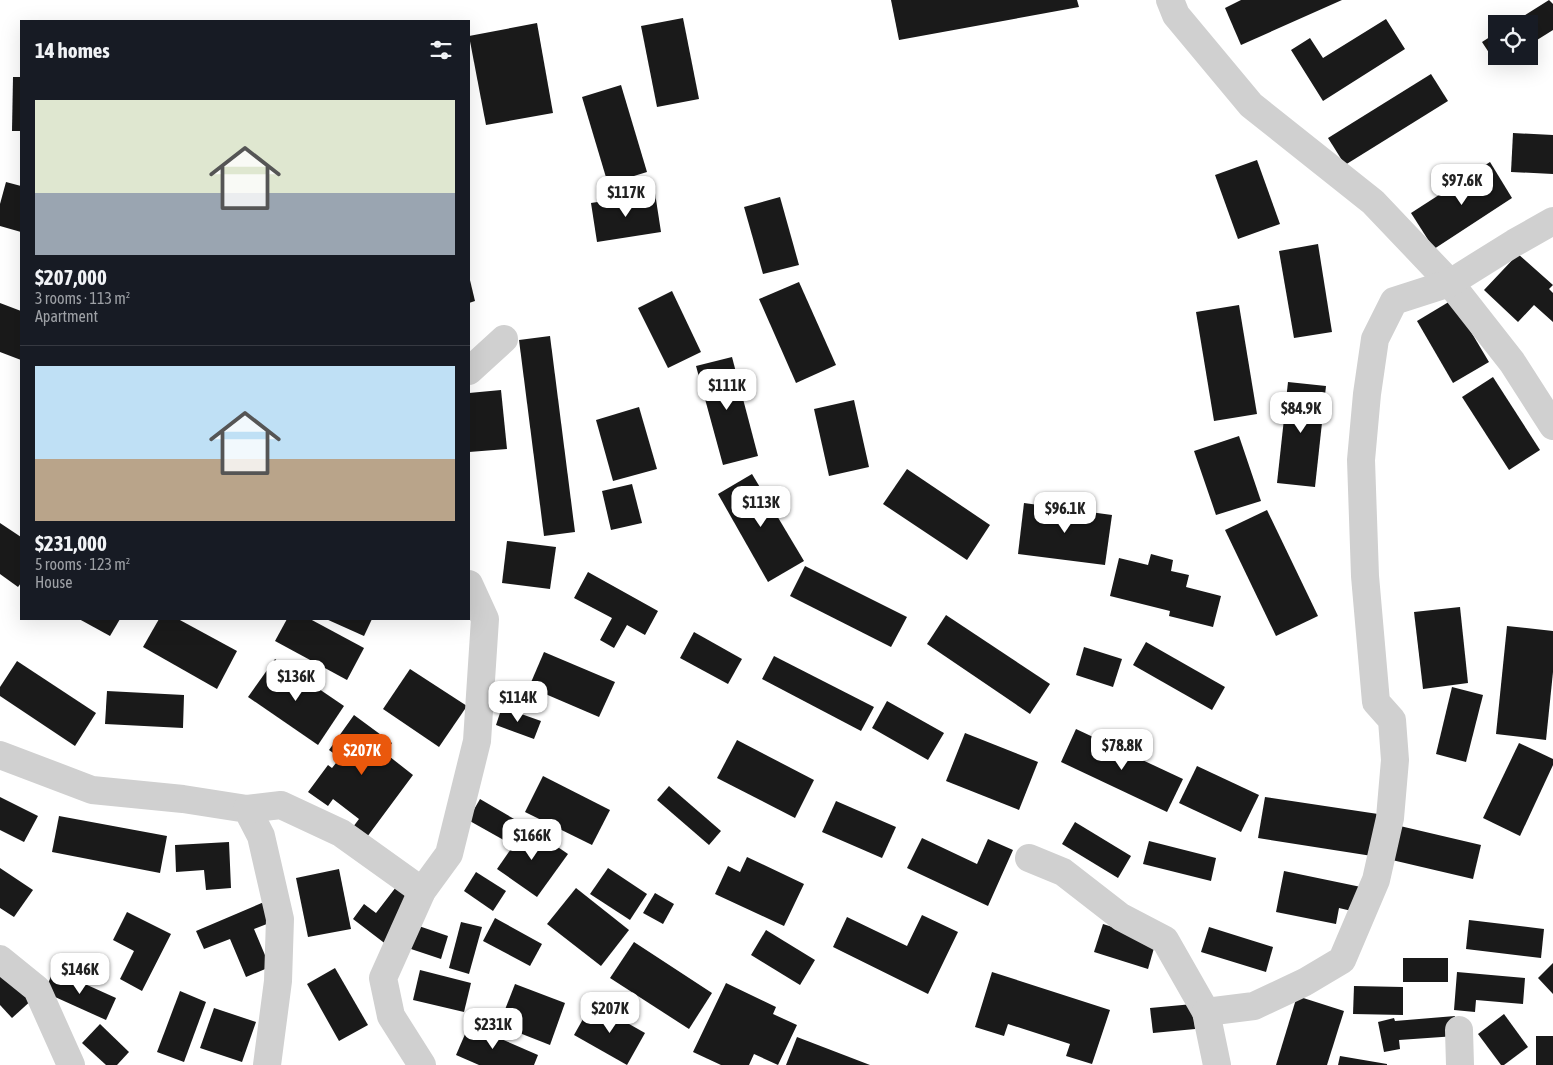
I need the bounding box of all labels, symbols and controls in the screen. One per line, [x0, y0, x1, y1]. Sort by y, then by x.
map controls [1488, 15, 1538, 65]
button: locate [1488, 15, 1538, 65]
icon: filters [427, 36, 455, 64]
text: 14 homes [35, 38, 110, 62]
icon: home [200, 133, 290, 223]
pin: $97.6K [1421, 164, 1503, 206]
text: $97.6K [1442, 171, 1482, 189]
pin: $117K [591, 176, 661, 218]
text: $117K [607, 183, 645, 201]
text: $207,000 [35, 265, 107, 289]
text: 3 rooms · 113 m² [35, 289, 130, 307]
text: Apartment [35, 307, 98, 325]
pin: $111K [692, 368, 762, 411]
text: $111K [708, 376, 746, 394]
pin: $84.9K [1260, 392, 1342, 434]
icon: home [200, 398, 290, 488]
text: $84.9K [1281, 399, 1321, 417]
pin: $113K [726, 486, 796, 528]
pin: $96.1K [1024, 492, 1106, 534]
text: $113K [742, 493, 780, 511]
text: $96.1K [1045, 499, 1085, 517]
text: $231,000 [35, 531, 107, 555]
text: 5 rooms · 123 m² [35, 555, 130, 573]
text: House [35, 573, 72, 591]
pin: $136K [261, 660, 331, 702]
text: $136K [277, 667, 315, 685]
pin: $114K [483, 680, 553, 723]
text: $114K [499, 688, 537, 706]
pin: $78.8K [1081, 728, 1163, 771]
pin: $207K [327, 734, 397, 776]
text: $78.8K [1102, 736, 1142, 754]
text: $207K [343, 741, 381, 759]
pin: $166K [497, 818, 567, 861]
text: $166K [513, 826, 551, 844]
pin: $146K [45, 952, 115, 995]
text: $146K [61, 960, 99, 978]
pin: $207K [575, 992, 645, 1034]
text: $207K [591, 999, 629, 1017]
pin: $231K [458, 1008, 528, 1050]
text: $231K [474, 1015, 512, 1033]

